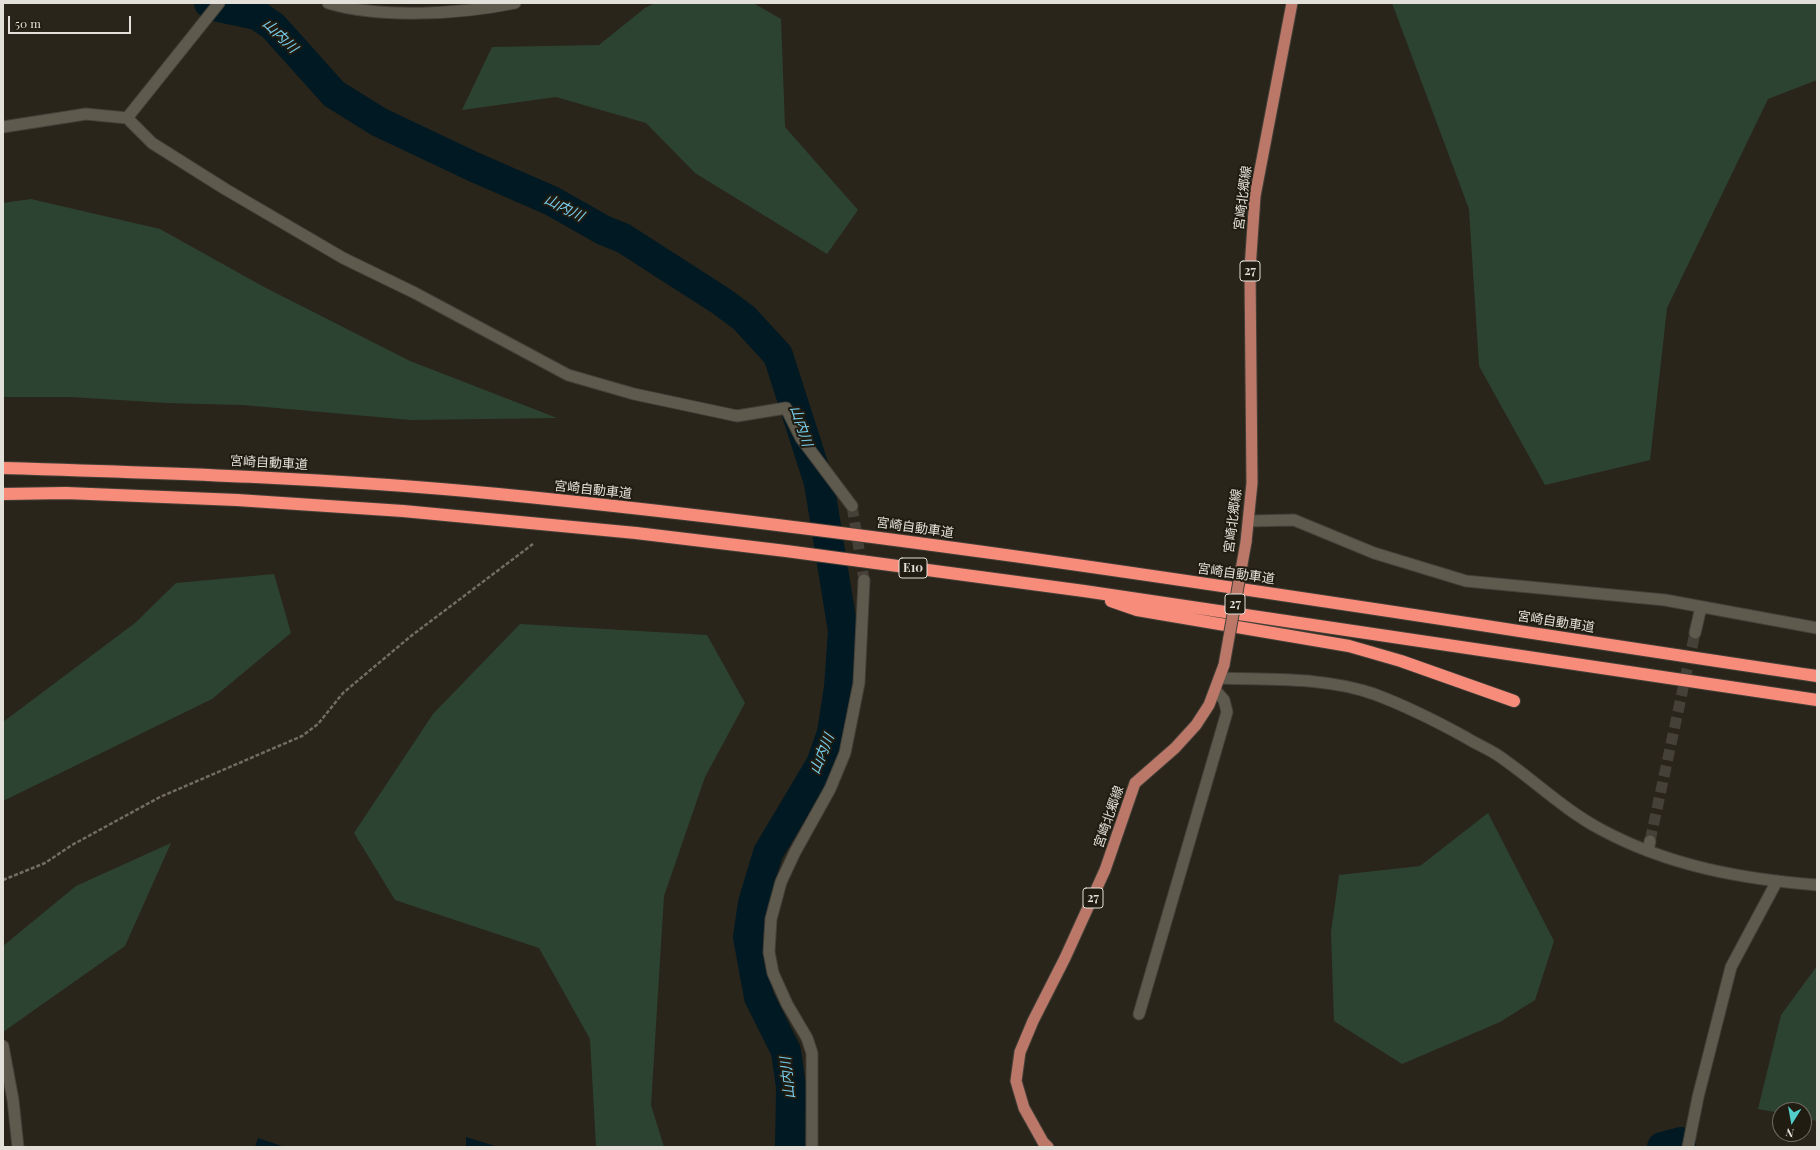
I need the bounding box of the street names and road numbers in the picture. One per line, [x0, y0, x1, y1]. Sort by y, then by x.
street label: 宮崎北郷線 [1231, 165, 1255, 231]
road number: 27 [1240, 261, 1260, 281]
street label: 宮崎自動車道 [230, 453, 308, 473]
street label: 宮崎自動車道 [553, 478, 633, 502]
street label: 宮崎北郷線 [1221, 488, 1245, 554]
street label: 宮崎自動車道 [875, 515, 955, 541]
road number: E10 [899, 558, 927, 578]
street label: 宮崎自動車道 [1196, 561, 1276, 587]
road number: 27 [1225, 594, 1245, 614]
street label: 宮崎自動車道 [1516, 608, 1596, 636]
street label: 宮崎北郷線 [1091, 784, 1127, 850]
road number: 27 [1083, 888, 1103, 908]

